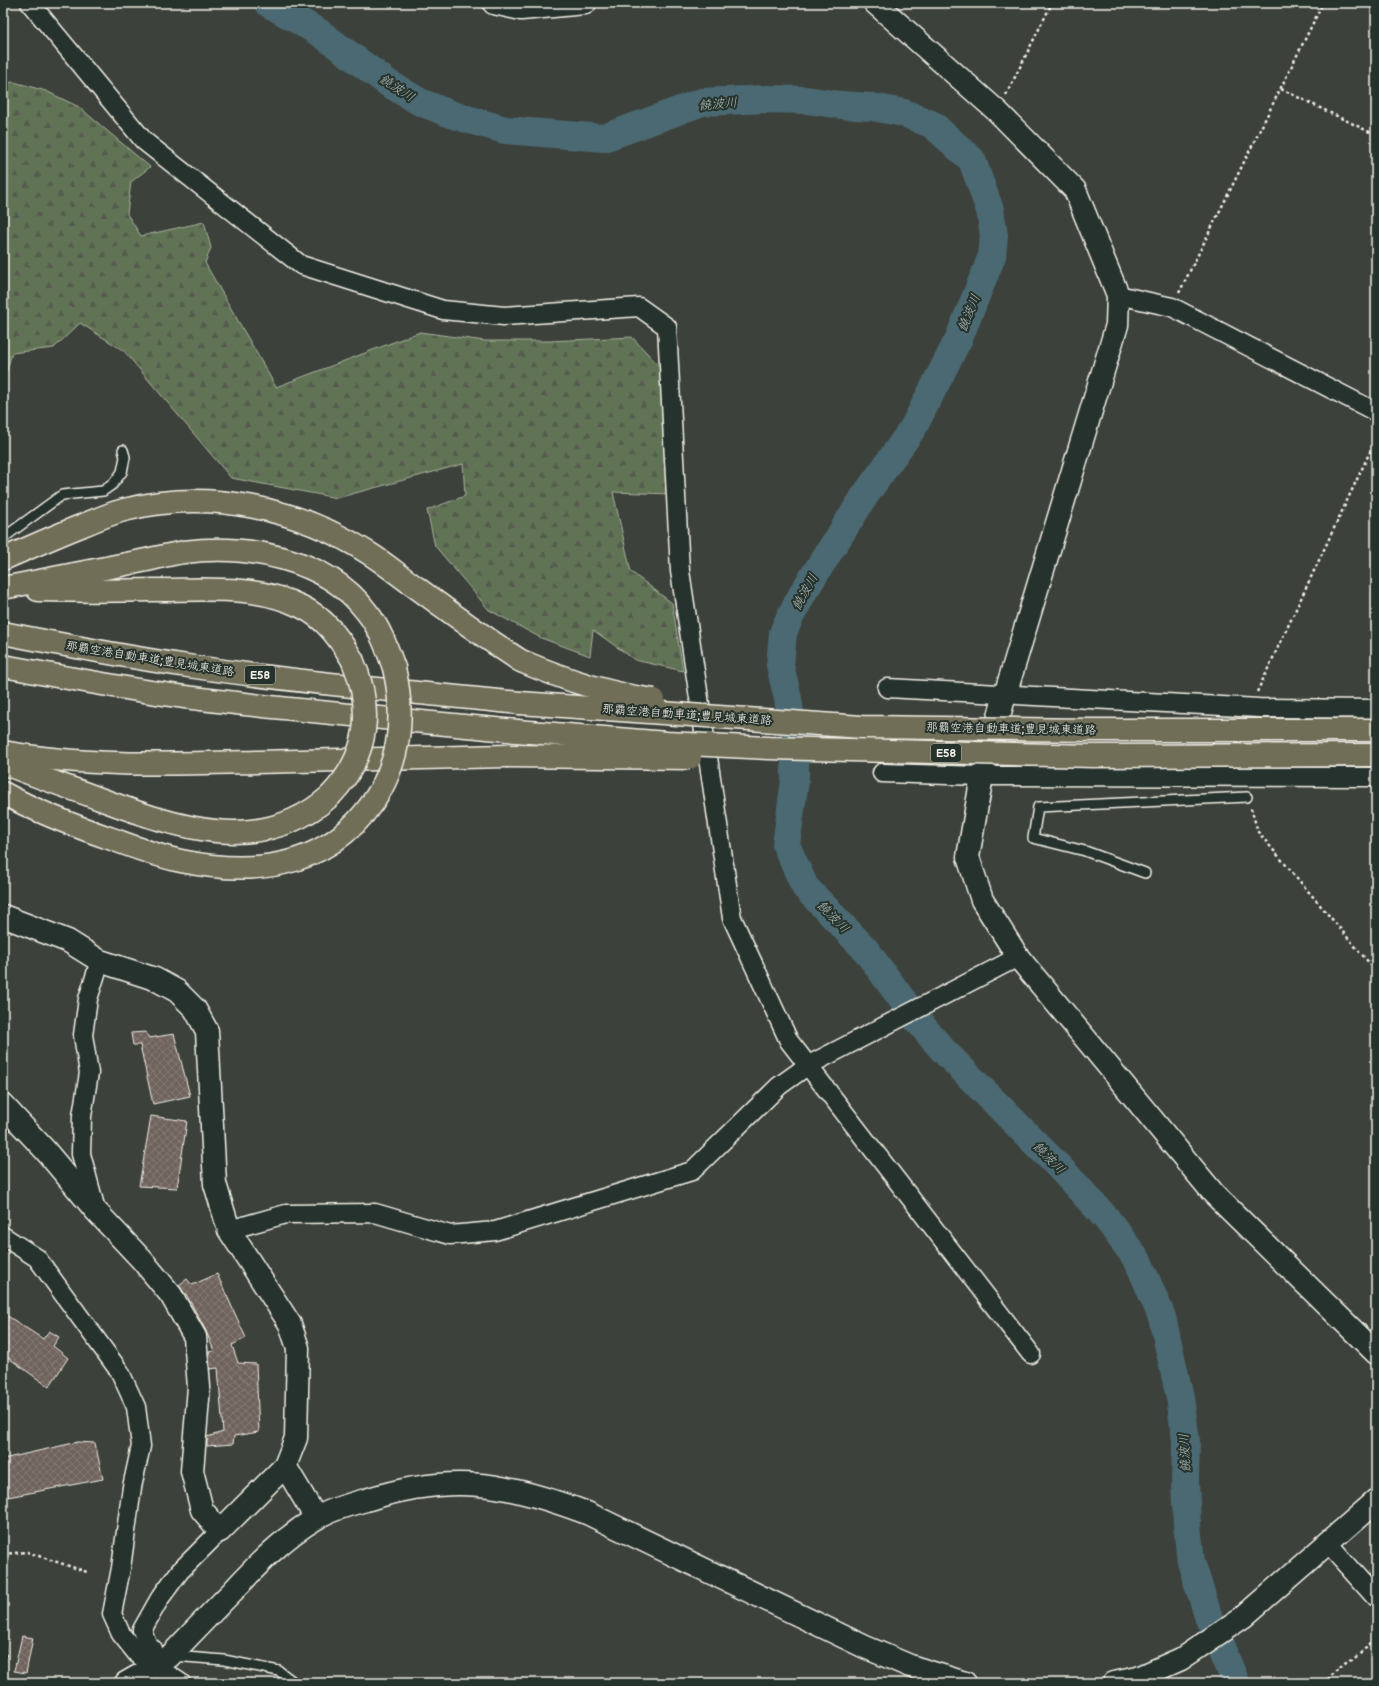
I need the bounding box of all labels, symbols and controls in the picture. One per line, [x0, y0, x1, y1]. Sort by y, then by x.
water label: 饒波川 [376, 71, 418, 105]
water label: 饒波川 [698, 94, 738, 114]
water label: 饒波川 [954, 292, 984, 334]
water label: 饒波川 [789, 571, 821, 613]
street label: 那覇空港自動車道;豊見城東道路 [65, 638, 235, 680]
road number: E58 [245, 666, 275, 684]
street label: 那覇空港自動車道;豊見城東道路 [601, 702, 773, 728]
street label: 那覇空港自動車道;豊見城東道路 [926, 720, 1096, 738]
road number: E58 [931, 744, 961, 762]
water label: 饒波川 [814, 897, 852, 937]
water label: 饒波川 [1030, 1138, 1068, 1178]
water label: 饒波川 [1176, 1433, 1194, 1473]

